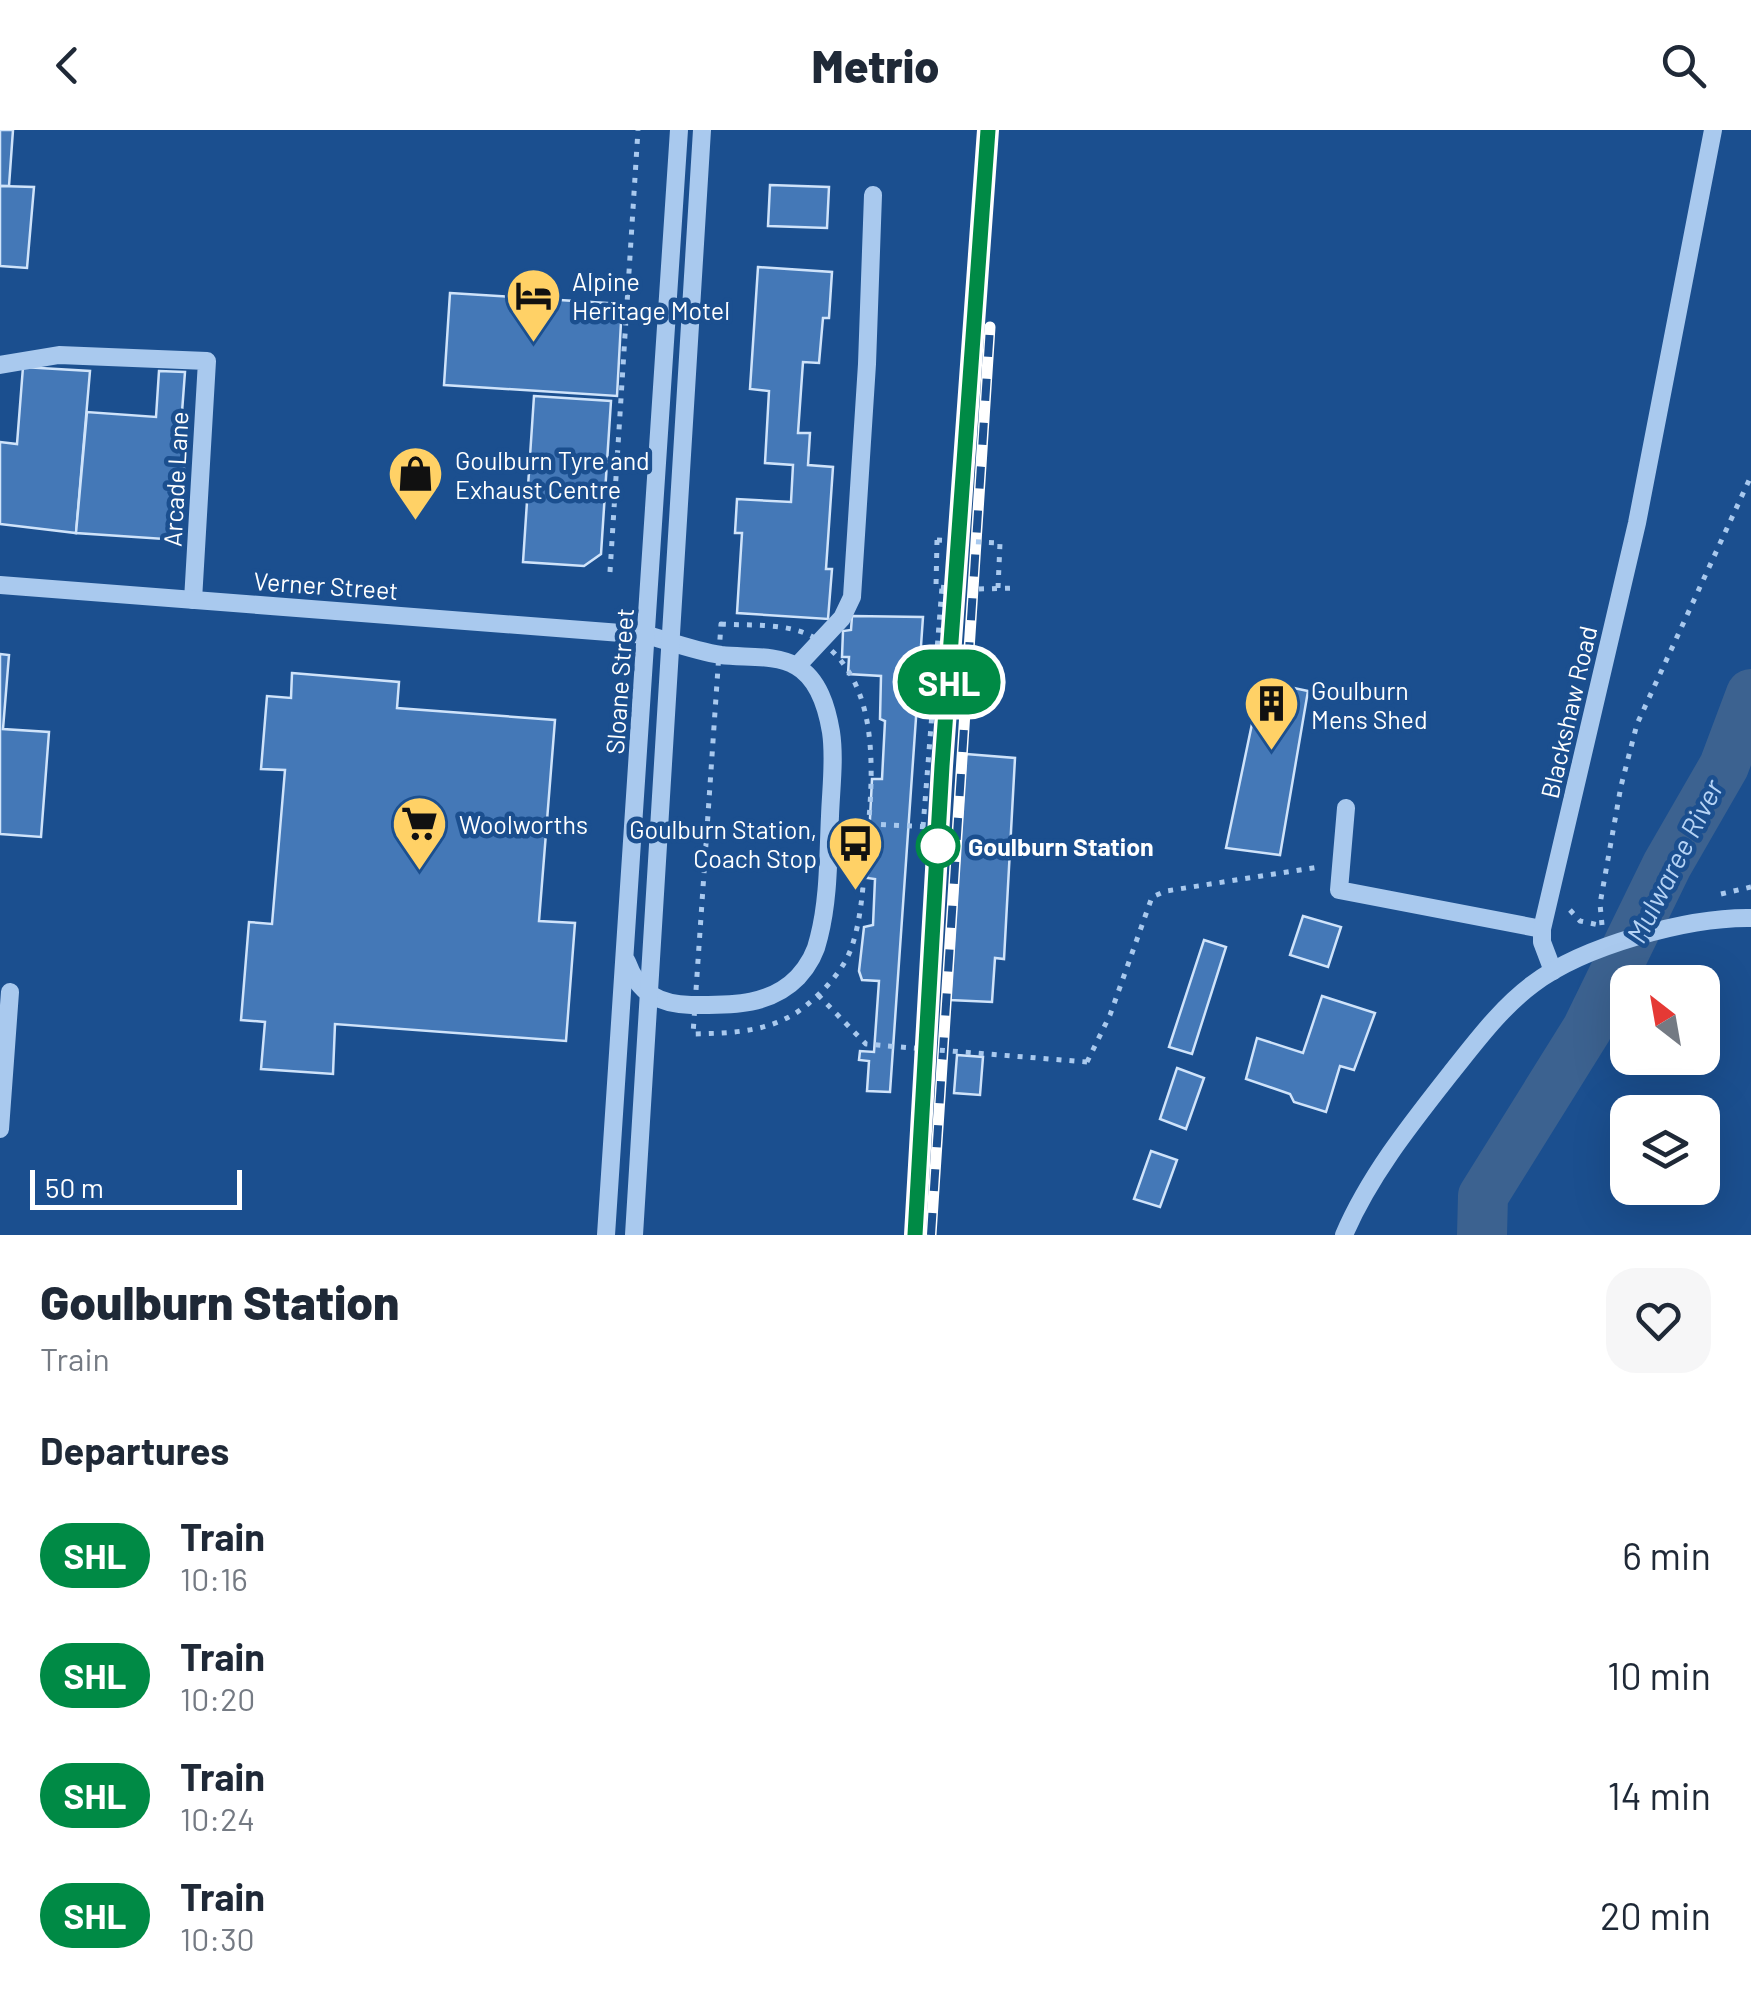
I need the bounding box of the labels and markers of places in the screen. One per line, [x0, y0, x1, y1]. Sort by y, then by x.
hotel icon: Alpine Heritage Motel [503, 265, 563, 344]
place label: Alpine Heritage Motel [572, 266, 730, 325]
shop icon: Goulburn Tyre and Exhaust Centre [386, 444, 446, 523]
place label: Goulburn Tyre and Exhaust Centre [455, 445, 650, 504]
building icon: Goulburn Mens Shed [1242, 674, 1302, 753]
place label: Goulburn Mens Shed [1311, 675, 1428, 734]
supermarket icon: Woolworths [390, 794, 450, 873]
place label: Woolworths [459, 809, 588, 839]
bus stop icon: Goulburn Station, Coach Stop [826, 813, 886, 892]
place label: Goulburn Station, Coach Stop [629, 814, 817, 873]
marker: Goulburn Station [917, 825, 959, 867]
place label: Goulburn Station [968, 831, 1154, 861]

